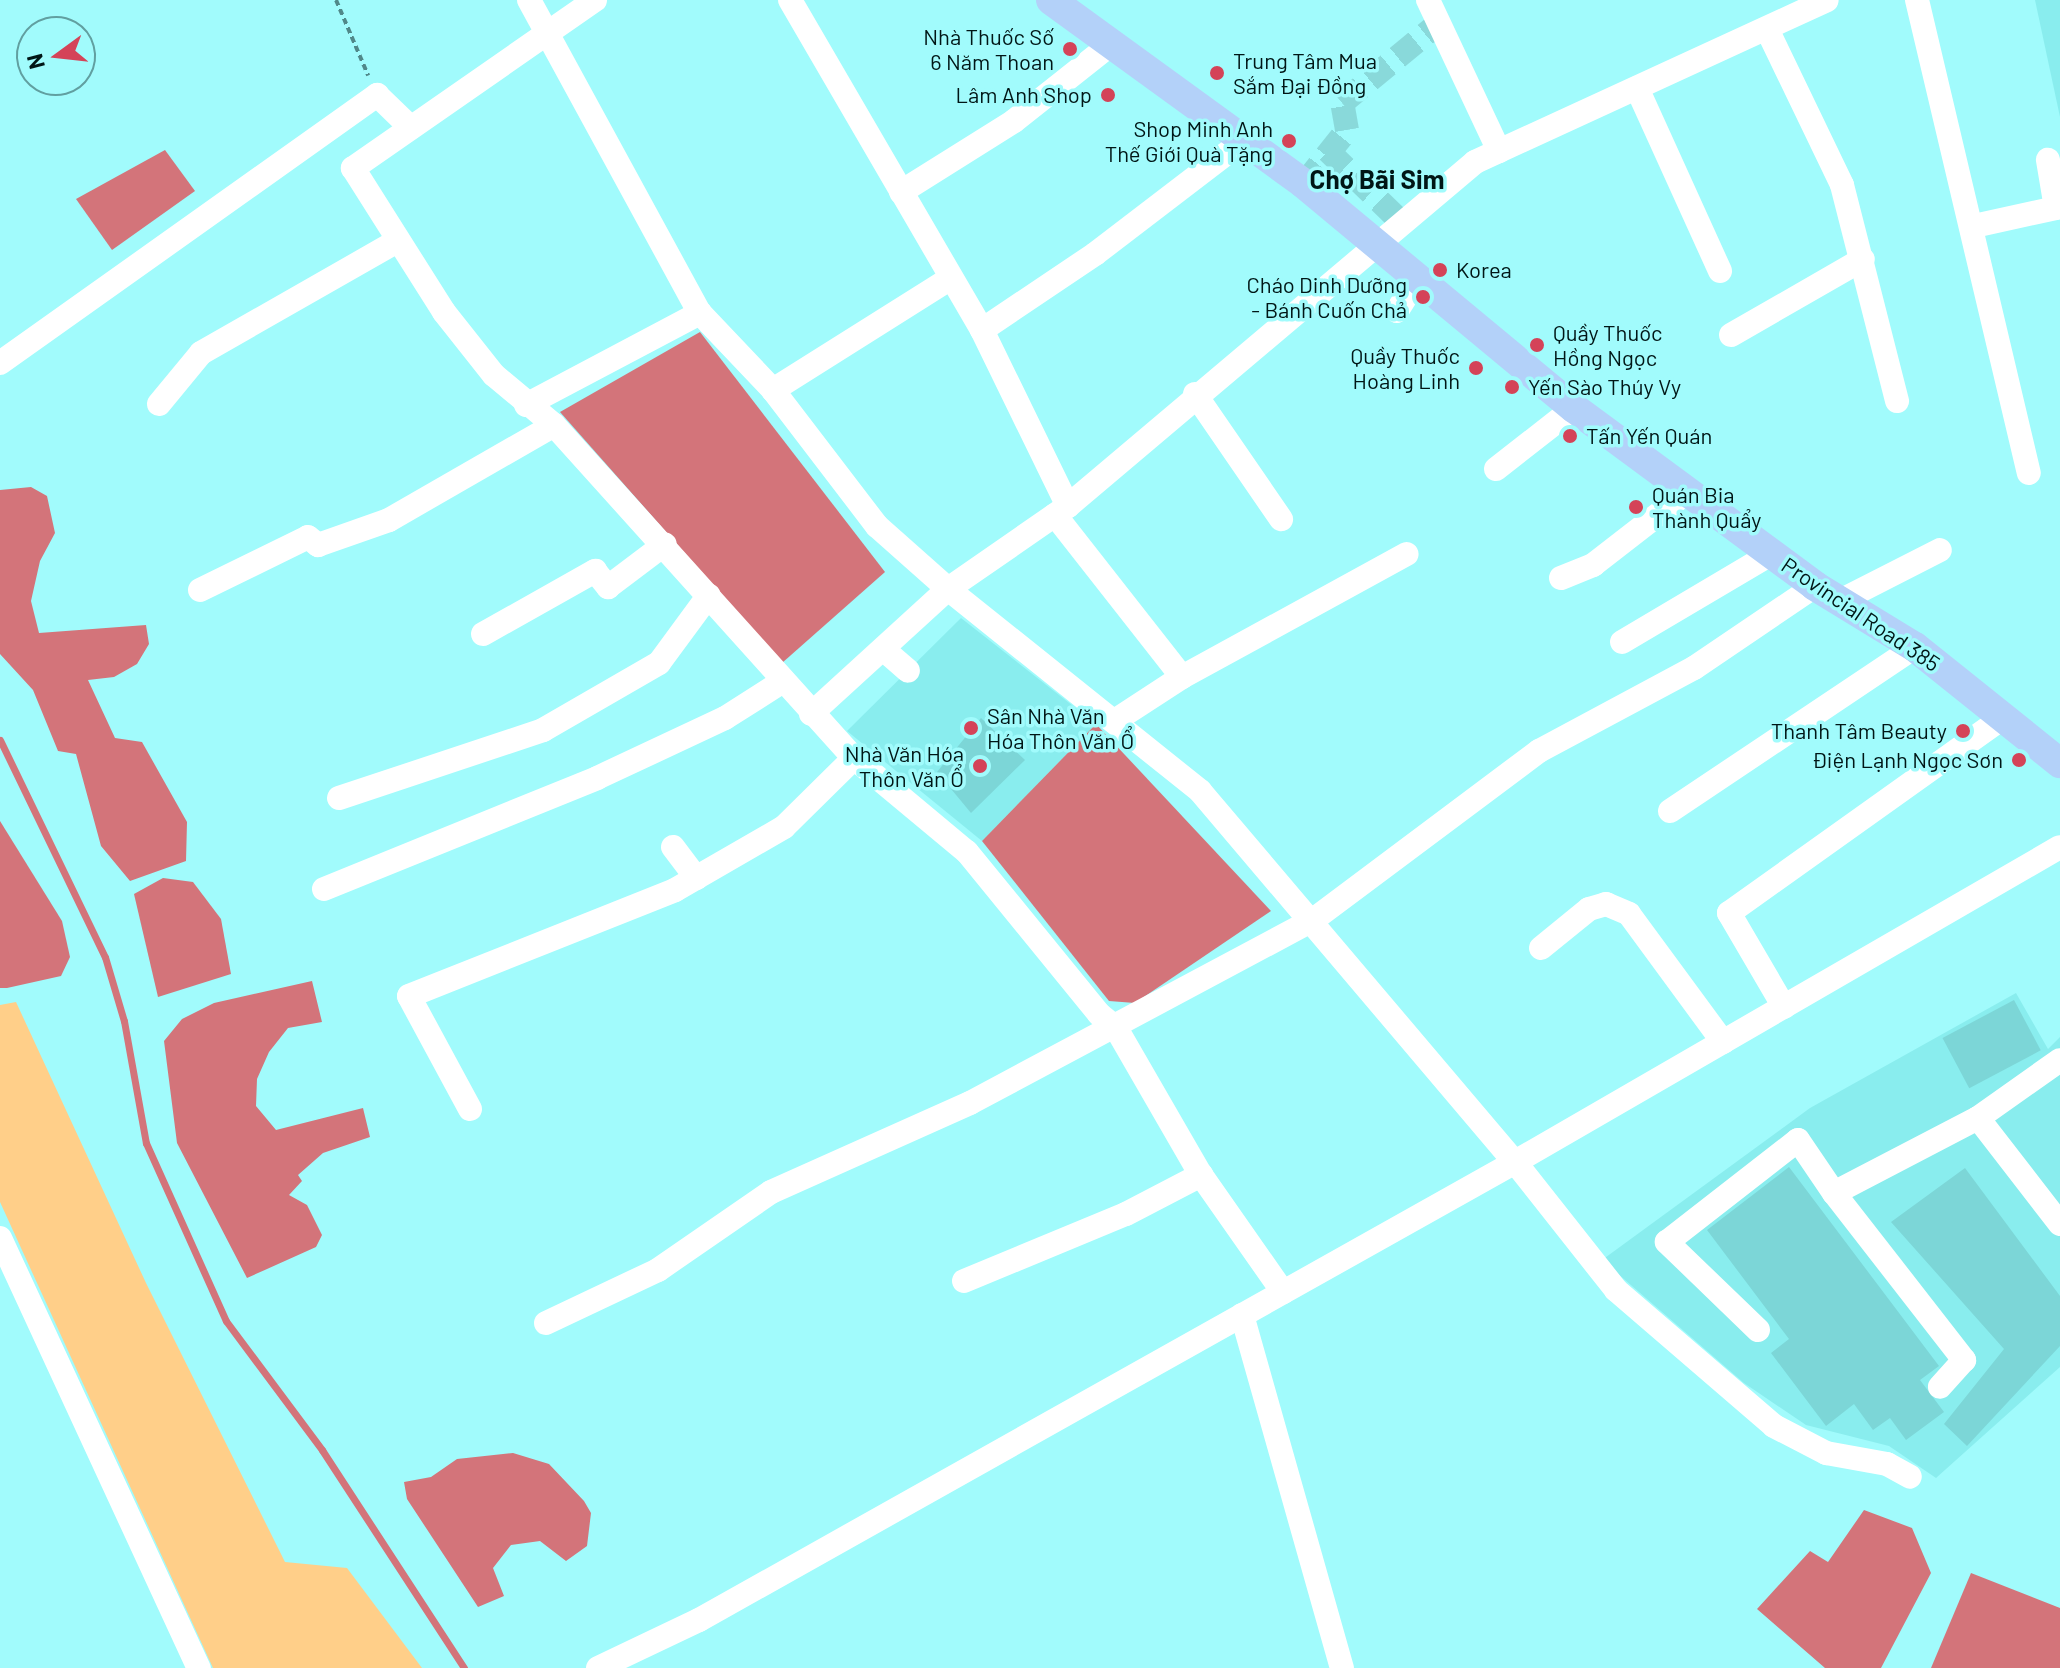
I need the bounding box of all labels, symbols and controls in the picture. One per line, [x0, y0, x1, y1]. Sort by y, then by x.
north arrow [16, 16, 96, 96]
place label: Nhà Thuốc Số 6 Năm Thoan [923, 23, 1054, 74]
marker: Nhà Thuốc Số 6 Năm Thoan [1061, 40, 1079, 58]
place label: Trung Tâm Mua Sắm Đại Đồng [1233, 47, 1377, 98]
text: N [20, 51, 49, 72]
marker: Trung Tâm Mua Sắm Đại Đồng [1208, 64, 1226, 82]
place label: Lâm Anh Shop [956, 82, 1092, 108]
marker: Lâm Anh Shop [1099, 86, 1117, 104]
place label: Shop Minh Anh Thế Giới Quà Tặng [1105, 115, 1273, 166]
marker: Shop Minh Anh Thế Giới Quà Tặng [1280, 132, 1298, 150]
district label: Chợ Bãi Sim [1310, 163, 1444, 195]
place label: Korea [1456, 257, 1512, 283]
marker: Korea [1431, 261, 1449, 279]
place label: Cháo Dinh Dưỡng - Bánh Cuốn Chả [1246, 271, 1407, 322]
marker: Cháo Dinh Dưỡng - Bánh Cuốn Chả [1414, 288, 1432, 306]
place label: Quầy Thuốc Hồng Ngọc [1553, 319, 1662, 370]
marker: Quầy Thuốc Hồng Ngọc [1528, 336, 1546, 354]
place label: Quầy Thuốc Hoàng Linh [1351, 342, 1460, 394]
marker: Quầy Thuốc Hoàng Linh [1467, 359, 1485, 377]
place label: Yến Sào Thúy Vy [1528, 374, 1681, 400]
marker: Yến Sào Thúy Vy [1503, 378, 1521, 396]
place label: Tấn Yến Quán [1586, 423, 1712, 449]
marker: Tấn Yến Quán [1561, 427, 1579, 445]
place label: Quán Bia Thành Quẩy [1652, 481, 1761, 532]
marker: Quán Bia Thành Quẩy [1627, 498, 1645, 516]
street label: Provincial Road 385 [1777, 551, 1945, 677]
place label: Sân Nhà Văn Hóa Thôn Văn Ổ [987, 702, 1134, 754]
place label: Thanh Tâm Beauty [1771, 718, 1947, 744]
marker: Sân Nhà Văn Hóa Thôn Văn Ổ [962, 719, 980, 737]
marker: Thanh Tâm Beauty [1954, 722, 1972, 740]
place label: Nhà Văn Hóa Thôn Văn Ổ [845, 740, 964, 792]
place label: Điện Lạnh Ngọc Sơn [1812, 747, 2003, 773]
marker: Điện Lạnh Ngọc Sơn [2010, 751, 2028, 769]
marker: Nhà Văn Hóa Thôn Văn Ổ [971, 757, 989, 775]

